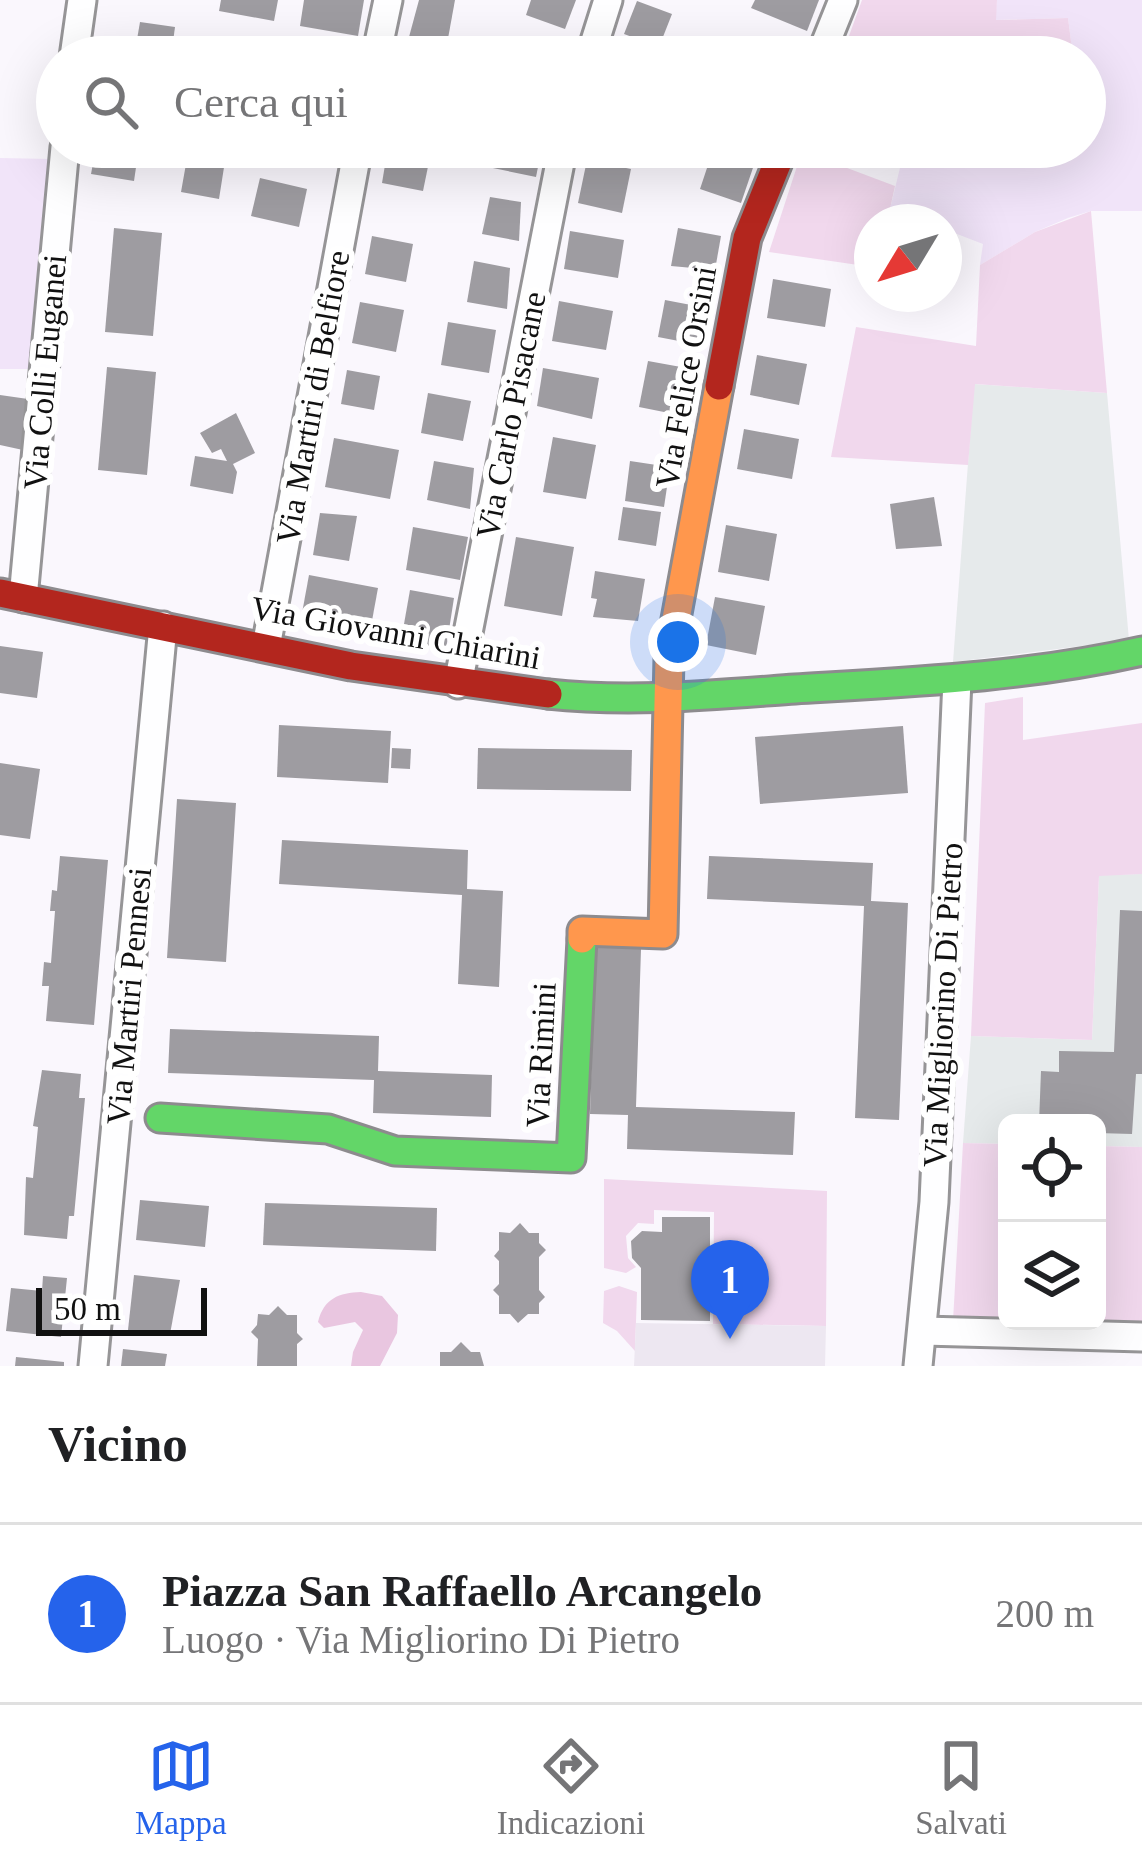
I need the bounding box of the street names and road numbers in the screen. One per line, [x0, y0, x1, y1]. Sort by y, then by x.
street label: Via Martiri di Belfiore [269, 247, 357, 547]
street label: Via Colli Euganei [17, 253, 73, 491]
street label: Via Felice Orsini [649, 263, 723, 491]
street label: Via Carlo Pisacane [469, 289, 553, 542]
street label: Via Giovanni Chiarini [248, 590, 543, 676]
street label: Via Migliorino Di Pietro [917, 842, 969, 1168]
street label: Via Martiri Pennesi [100, 866, 158, 1126]
street label: Via Rimini [519, 981, 563, 1129]

